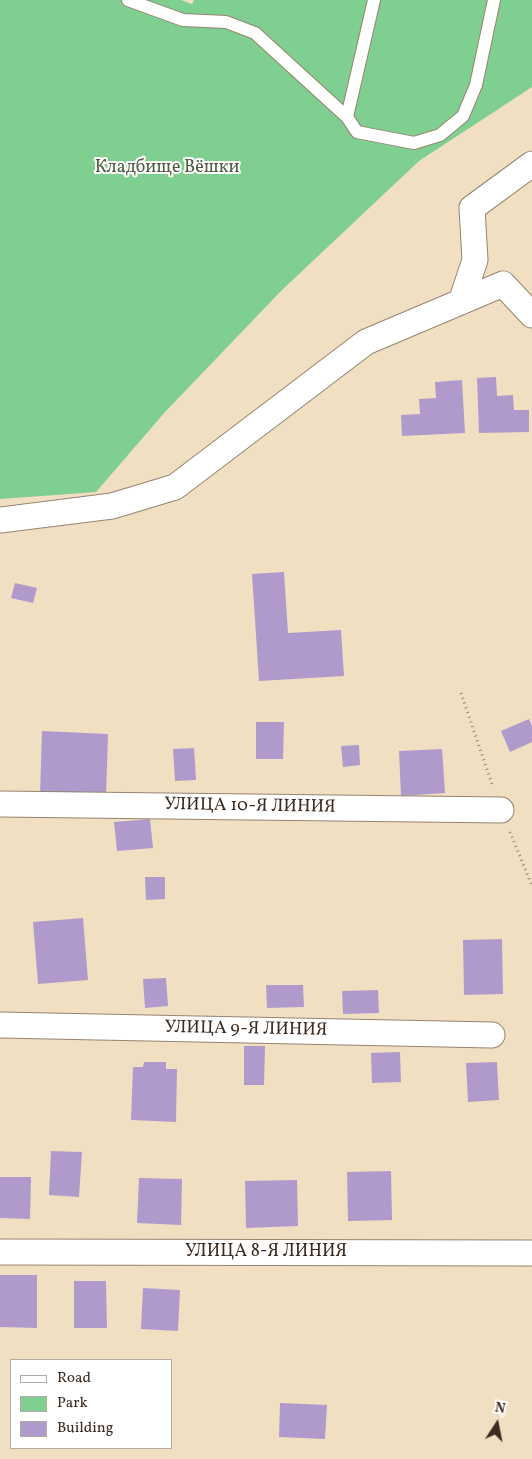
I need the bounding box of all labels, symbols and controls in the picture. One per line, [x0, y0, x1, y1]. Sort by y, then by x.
park label: Кладбище Вёшки [95, 158, 239, 180]
street label: УЛИЦА 10-Я ЛИНИЯ [164, 795, 336, 819]
street label: УЛИЦА 9-Я ЛИНИЯ [164, 1018, 328, 1042]
street label: УЛИЦА 8-Я ЛИНИЯ [185, 1242, 347, 1264]
legend [10, 1359, 172, 1449]
text: Road [57, 1368, 91, 1389]
text: Park [57, 1393, 88, 1414]
text: N [493, 1398, 507, 1419]
north arrow [472, 1399, 522, 1449]
text: Building [57, 1418, 113, 1439]

